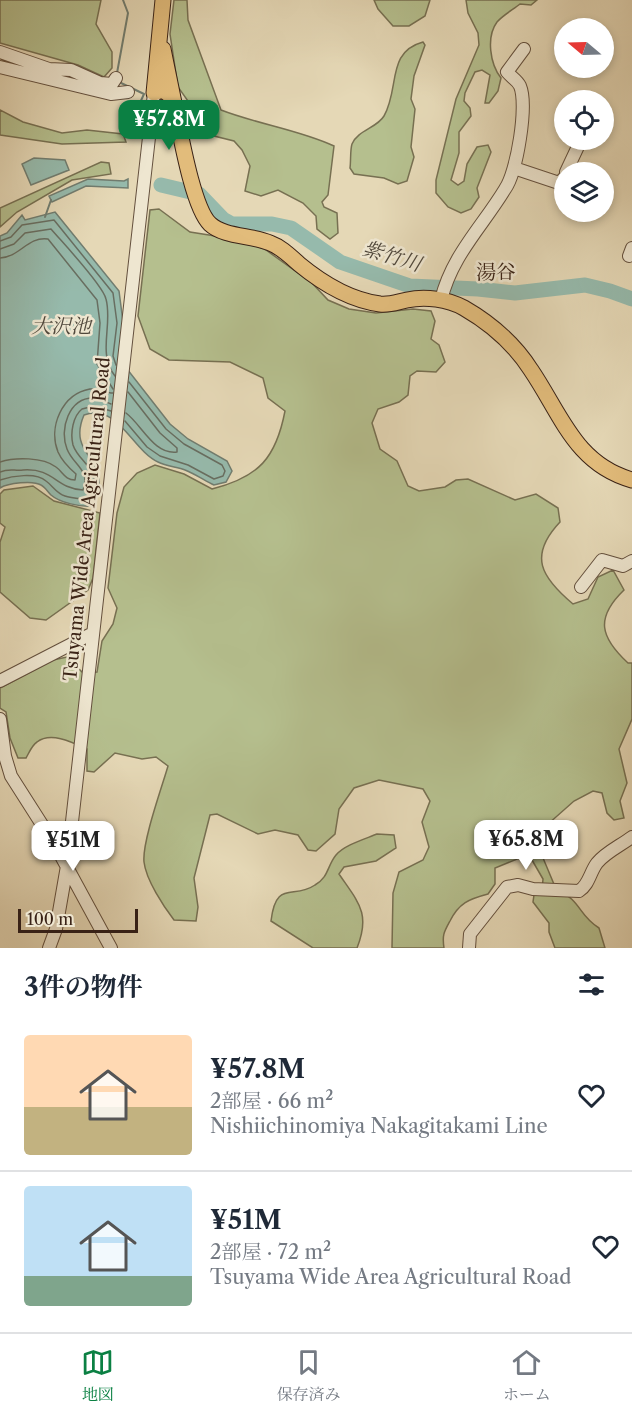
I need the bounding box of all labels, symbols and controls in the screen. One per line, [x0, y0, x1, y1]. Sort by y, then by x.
north arrow [554, 18, 614, 78]
map controls [554, 18, 614, 222]
button: locate [554, 90, 614, 150]
pin: ¥57.8M [120, 100, 218, 151]
text: ¥57.8M [132, 107, 206, 131]
button: layers [554, 162, 614, 222]
water label: 紫竹川 [360, 236, 426, 277]
district label: 湯谷 [476, 260, 516, 284]
water label: 大沢池 [31, 314, 93, 338]
street label: Tsuyama Wide Area Agricultural Road [59, 356, 115, 682]
pin: ¥65.8M [477, 820, 575, 871]
pin: ¥51M [37, 821, 109, 872]
text: ¥65.8M [488, 827, 564, 851]
text: ¥51M [46, 828, 100, 852]
scale bar [18, 906, 138, 934]
text: 100 m [27, 909, 73, 929]
icon: filters [575, 968, 608, 1001]
text: 3件の物件 [24, 971, 143, 1003]
text: ¥57.8M [210, 1053, 305, 1085]
icon: home [72, 1059, 144, 1131]
icon: heart [575, 1079, 608, 1112]
text: 2部屋 · 66 m² [210, 1089, 333, 1113]
text: Nishiichinomiya Nakagitakami Line [210, 1114, 548, 1138]
text: ¥51M [210, 1204, 281, 1236]
icon: home [72, 1210, 144, 1282]
icon: heart [589, 1230, 622, 1263]
text: 2部屋 · 72 m² [210, 1240, 331, 1264]
text: Tsuyama Wide Area Agricultural Road [210, 1265, 571, 1289]
tab: 地図 [81, 1346, 114, 1405]
tab: 保存済み [276, 1346, 340, 1405]
tab: ホーム [503, 1346, 551, 1405]

